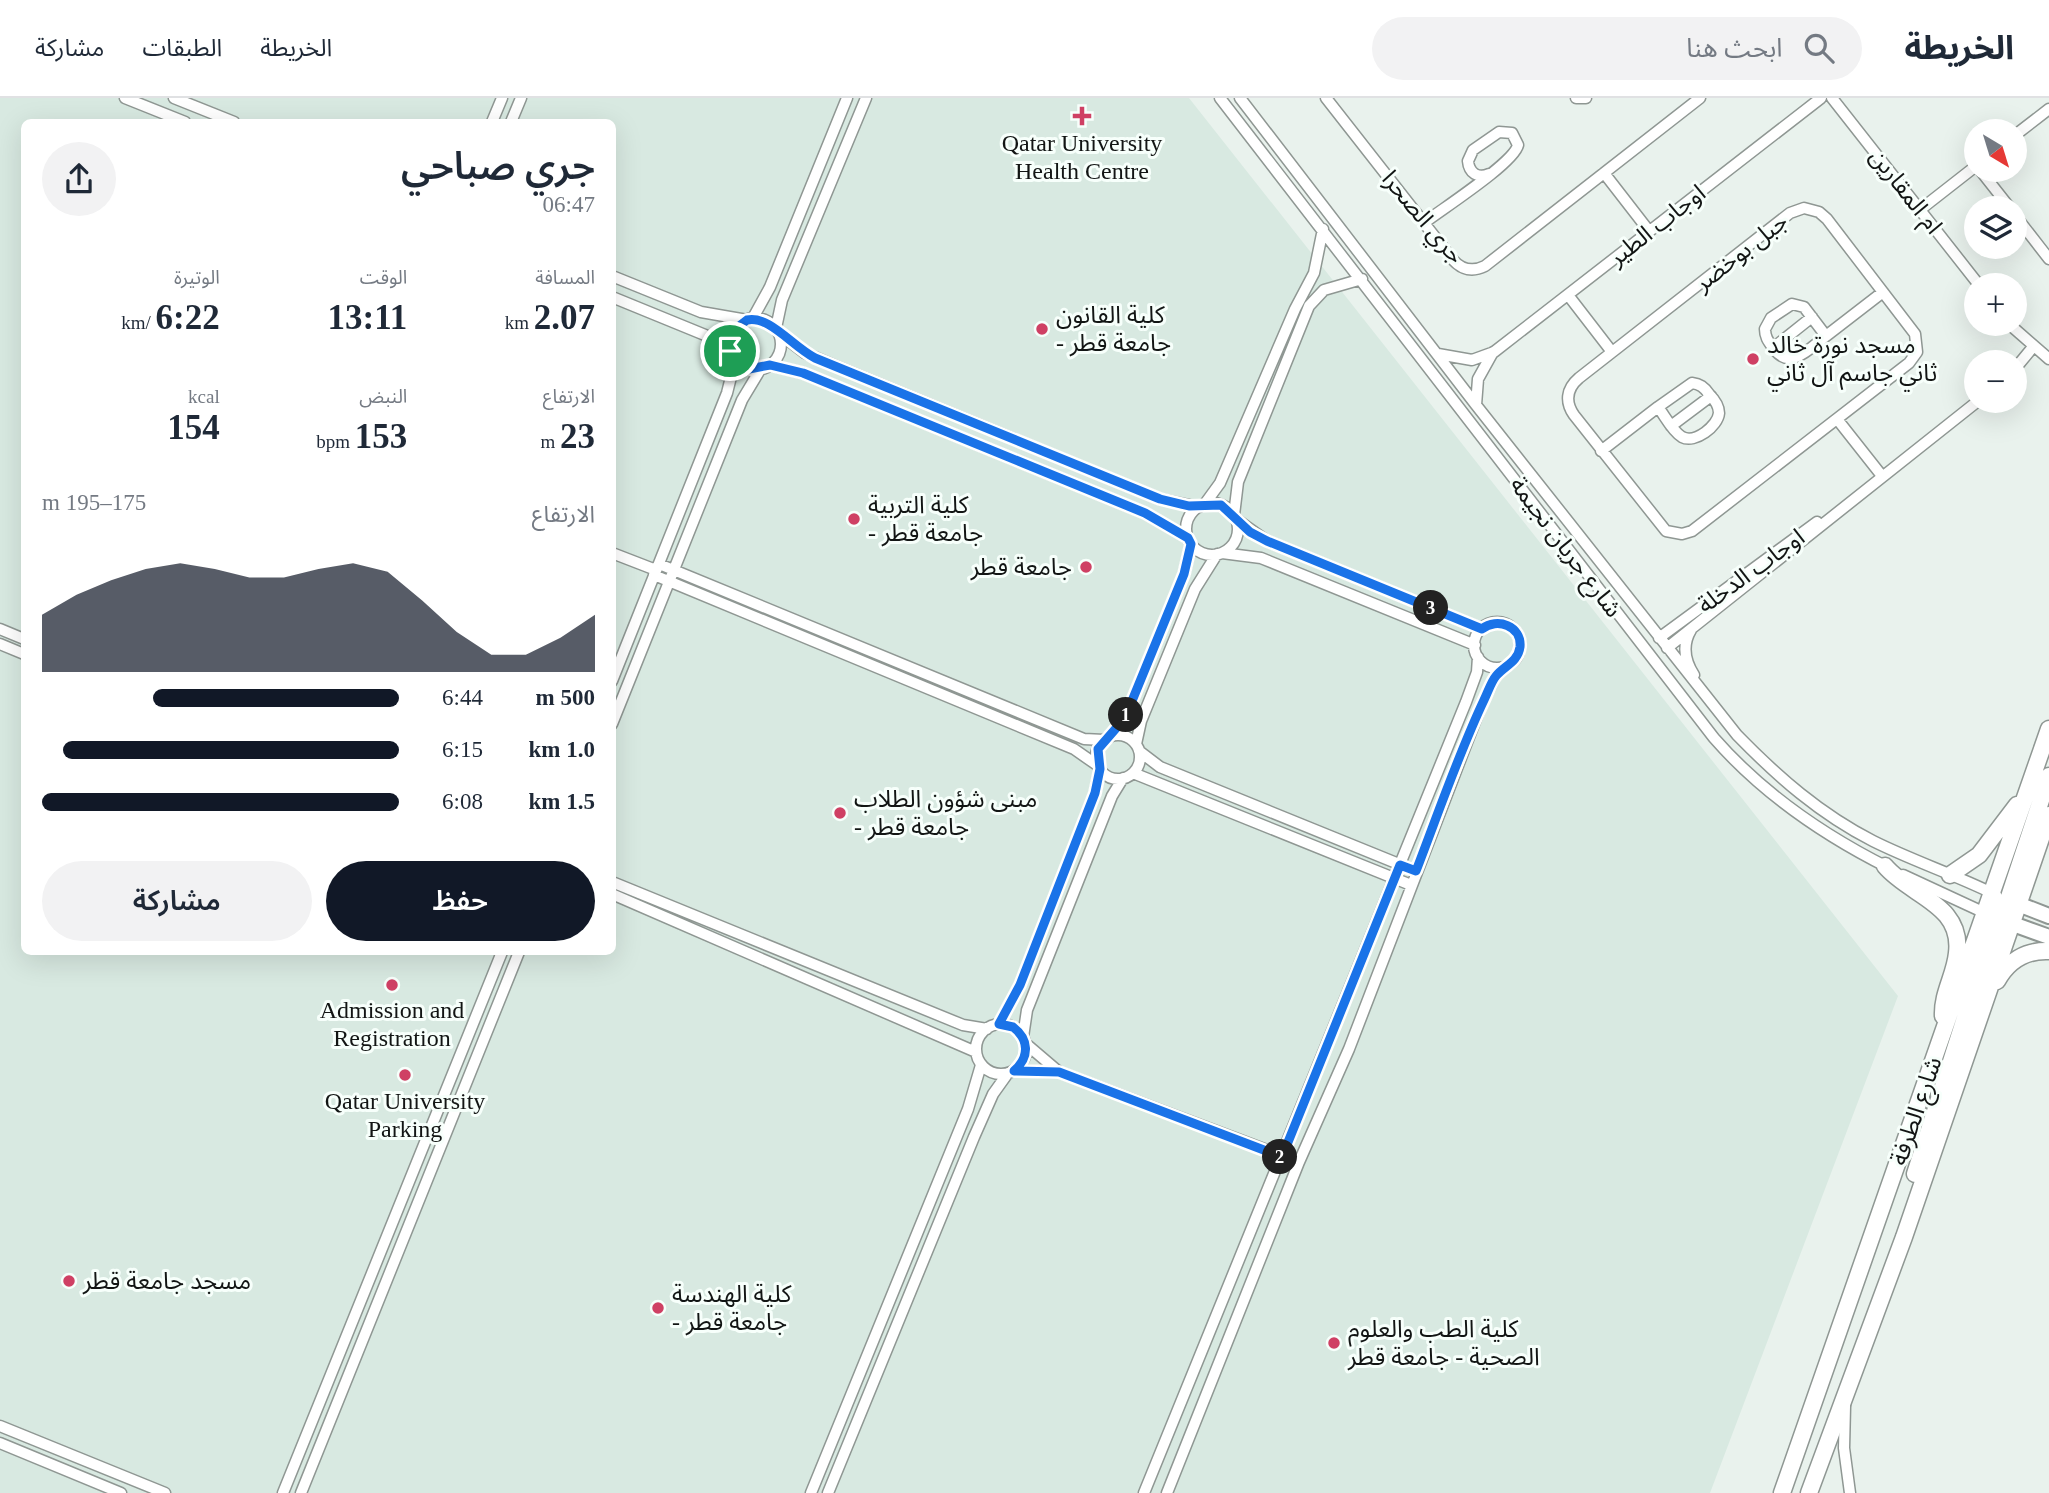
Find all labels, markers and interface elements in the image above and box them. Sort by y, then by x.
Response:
search box [1372,17,1862,80]
icon: search [1800,29,1838,67]
text: الخريطة [1904,30,2014,66]
text: ابحث هنا [1686,34,1782,63]
text: مشاركة [35,35,104,61]
text: الطبقات [142,35,222,61]
text: الخريطة [260,35,332,61]
marker: Qatar University Health Centre [1072,106,1092,126]
north arrow [1964,119,2026,182]
map controls [1964,119,2027,413]
place label: Qatar University Health Centre [1002,130,1162,184]
button: share [42,142,116,216]
street label: ام المقارين [1861,143,1947,242]
text: جري صباحي [401,145,595,187]
street label: جري الصحرا [1373,166,1469,272]
street label: اوجاب الطير [1603,179,1711,272]
text: 06:47 [543,192,595,217]
button: layers [1964,196,2027,259]
street label: جبل بوخضر [1689,208,1793,298]
text: الوتيرة [174,267,220,288]
text: الوقت [360,267,407,288]
text: المسافة [535,267,595,288]
button: + [1964,273,2027,336]
text: 6:22 [156,298,220,337]
text: 13:11 [328,298,407,337]
text: 2.07 [534,298,595,337]
place label: كلية القانون - جامعة قطر [1056,302,1171,357]
text: /km [121,312,156,333]
text: km [505,312,534,333]
pin [700,321,760,381]
marker: كلية القانون - جامعة قطر [1034,321,1050,337]
icon: arrive [711,332,749,370]
place label: مسجد نورة خالد ثاني جاسم آل ثاني [1767,332,1937,392]
button: − [1964,350,2027,413]
marker: مسجد نورة خالد ثاني جاسم آل ثاني [1745,351,1761,367]
text: kcal [188,386,220,407]
text: النبض [359,386,407,407]
text: الارتفاع [543,386,595,407]
text: 154 [167,408,220,447]
text: 153 [355,417,407,456]
text: 23 [560,417,595,456]
text: bpm [316,431,355,452]
text: m [540,431,560,452]
street label: شارع جريان نجيمة [1502,472,1627,625]
text: 175–195 m [42,490,146,515]
place label: كلية التربية - جامعة قطر [868,492,983,547]
text: الارتفاع [532,502,595,527]
marker: كلية التربية - جامعة قطر [846,511,862,527]
street label: اوجاب الدخلة [1693,524,1810,619]
place label: جامعة قطر [970,554,1072,581]
marker: جامعة قطر [1078,559,1094,575]
pin: 3 [1414,590,1448,626]
text: 3 [1426,597,1435,618]
text: 6:44 [442,685,483,710]
text: 500 m [536,685,595,710]
pin: 1 [1108,698,1144,732]
text: 1 [1121,704,1130,725]
text: 6:15 [442,737,483,762]
text: 1.0 km [529,737,595,762]
place label: مبنى شؤون الطلاب - جامعة قطر [854,786,1037,841]
text: 6:08 [442,789,483,814]
text: 1.5 km [529,789,595,814]
marker: مبنى شؤون الطلاب - جامعة قطر [832,805,848,821]
button: مشاركة [42,861,312,941]
button: حفظ [326,861,595,941]
marker: Admission and Registration [384,977,400,993]
place label: Admission and Registration [320,997,464,1051]
street label: شارع الطرفة [1885,1053,1950,1170]
marker: Qatar University Parking [397,1067,413,1083]
place label: Qatar University Parking [325,1088,485,1142]
pin: 2 [1262,1140,1298,1174]
text: 2 [1275,1146,1284,1167]
place label: مسجد جامعة قطر [82,1268,251,1295]
marker: مسجد جامعة قطر [61,1273,77,1289]
place label: كلية الهندسة - جامعة قطر [672,1281,792,1336]
marker: كلية الهندسة - جامعة قطر [650,1300,666,1316]
place label: كلية الطب والعلوم الصحية - جامعة قطر [1347,1316,1540,1371]
marker: كلية الطب والعلوم الصحية - جامعة قطر [1326,1335,1342,1351]

